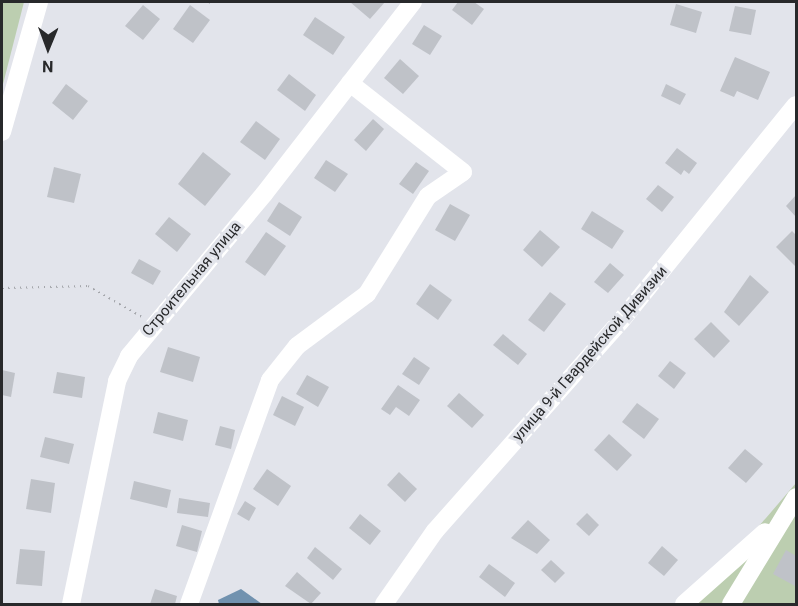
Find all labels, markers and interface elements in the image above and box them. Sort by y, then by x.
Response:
north arrow [18,18,78,78]
text: N [42,57,53,76]
street label: Строительная улица [139,218,245,340]
street label: улица 9-й Гвардейской Дивизии [509,263,671,445]

